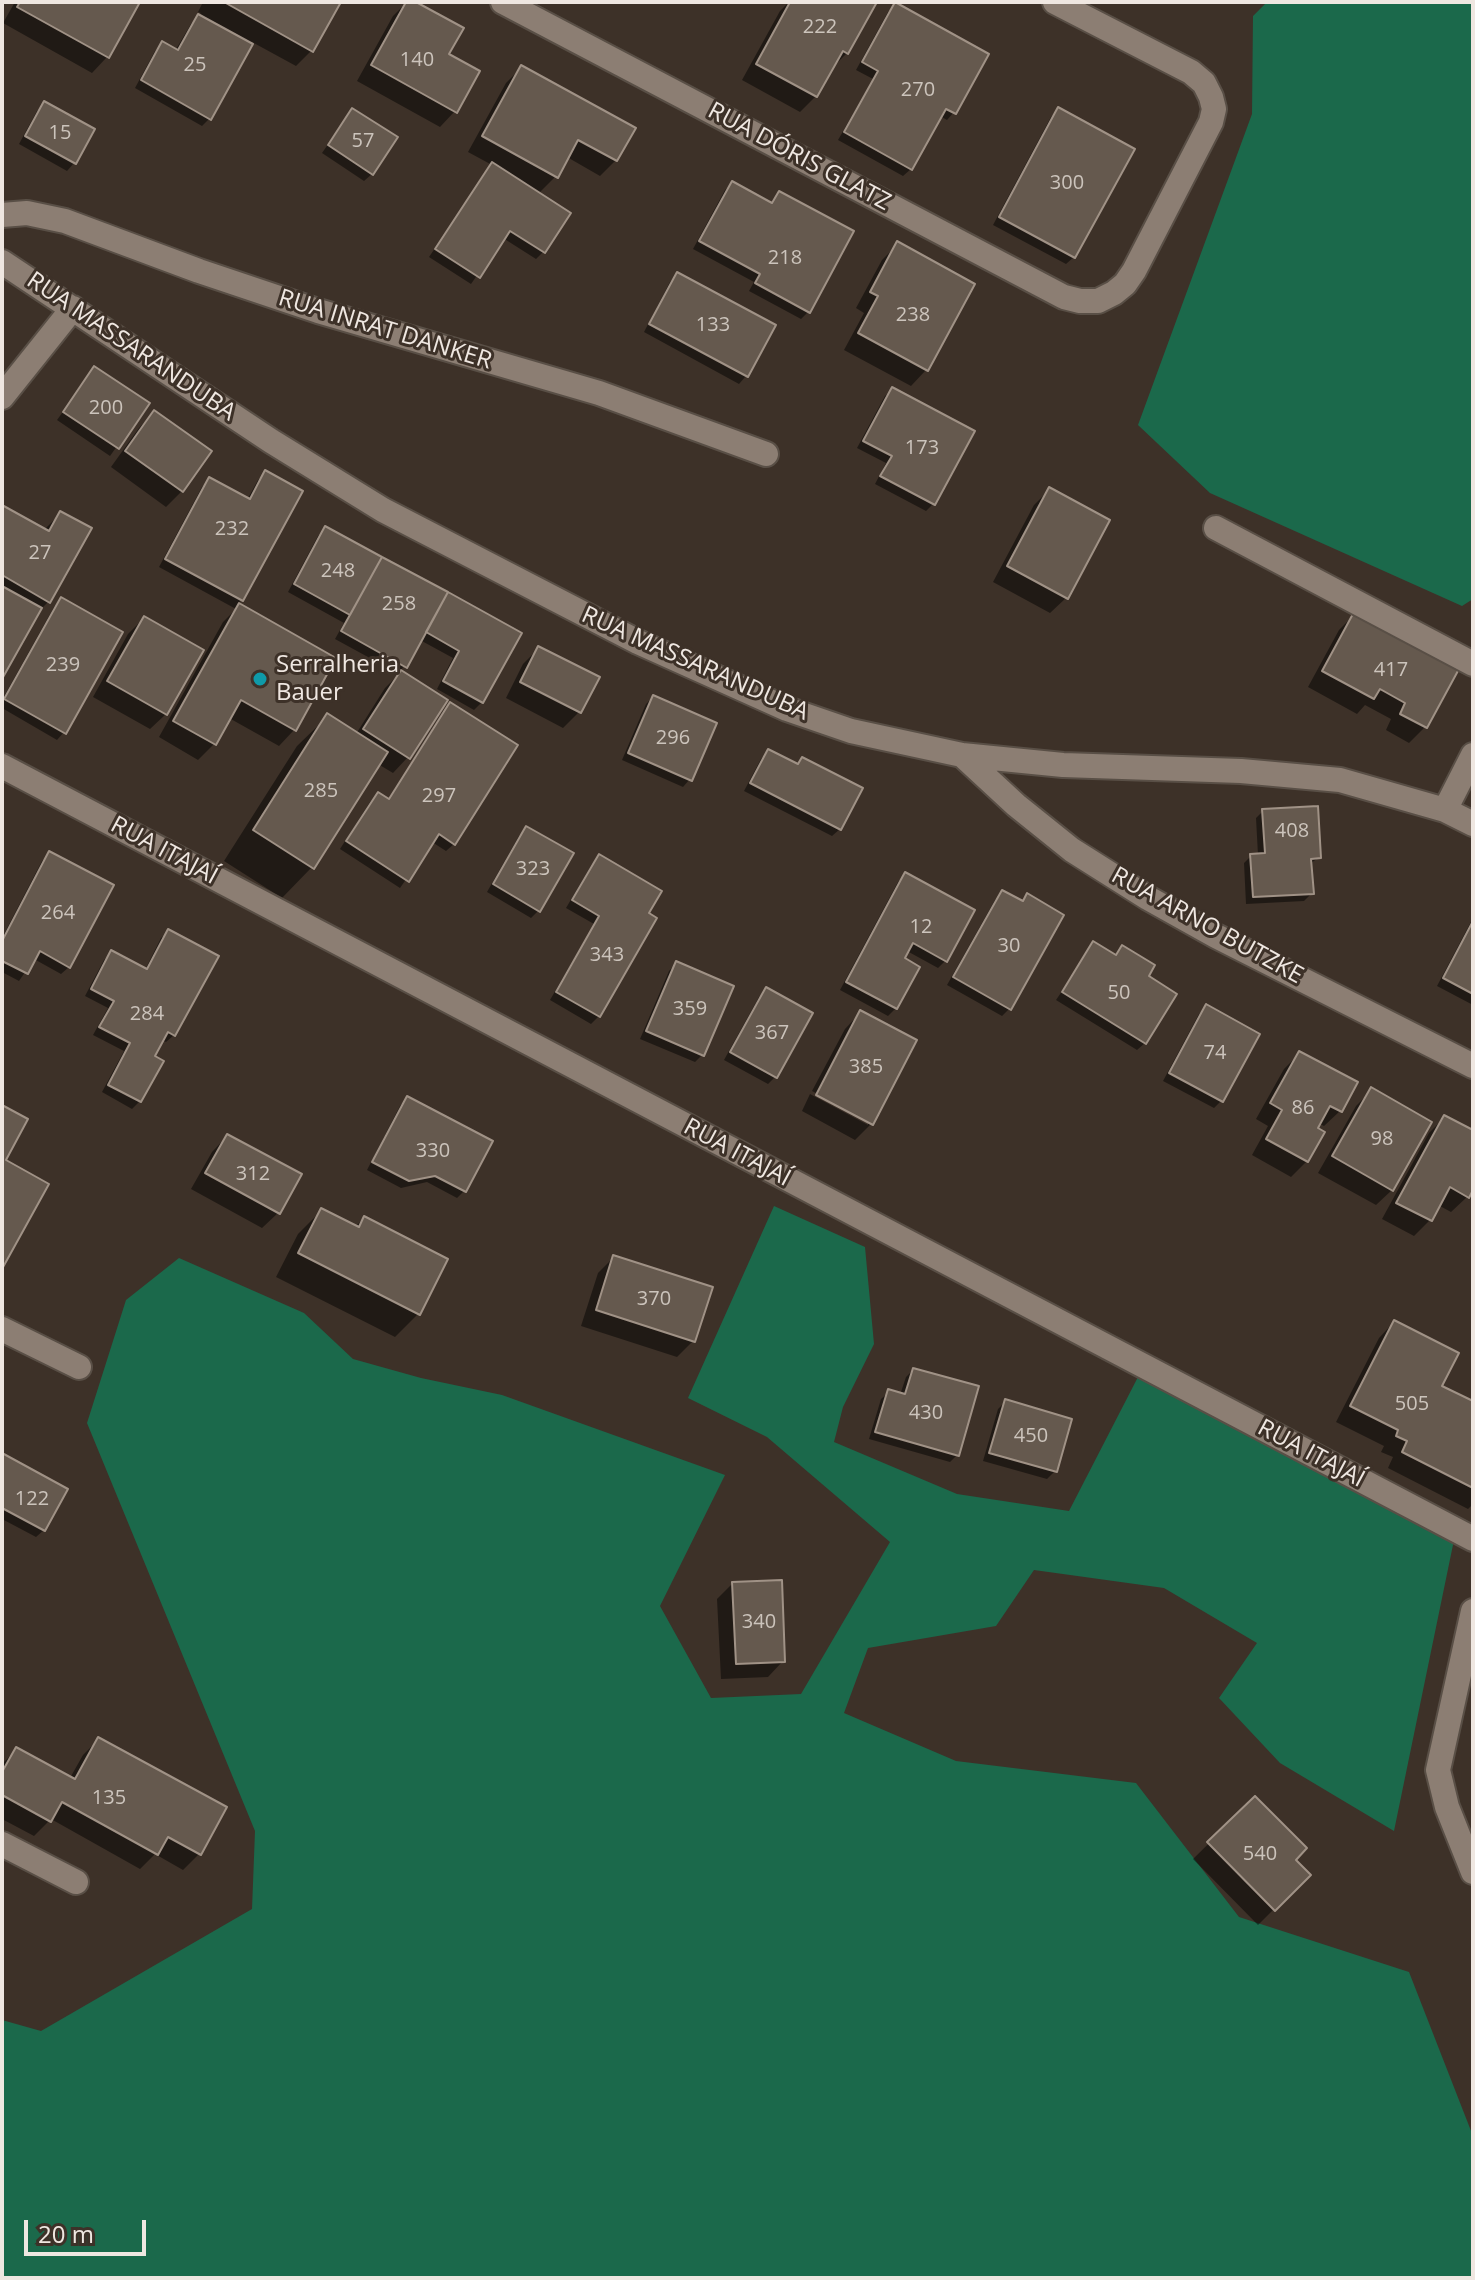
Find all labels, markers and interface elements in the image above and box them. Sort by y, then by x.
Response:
house number: 222 [803,15,837,39]
house number: 140 [400,48,434,72]
house number: 25 [184,53,206,77]
house number: 270 [901,78,935,102]
street label: RUA DÓRIS GLATZ [703,97,895,217]
house number: 15 [49,121,71,145]
house number: 57 [352,129,374,153]
house number: 300 [1050,171,1084,195]
house number: 218 [768,246,802,270]
street label: RUA MASSARANDUBA [21,266,241,428]
street label: RUA INRAT DANKER [275,284,495,376]
house number: 238 [896,303,930,327]
house number: 133 [696,313,730,337]
house number: 200 [89,396,123,420]
house number: 173 [905,436,939,460]
house number: 232 [215,517,249,541]
house number: 27 [29,541,51,565]
house number: 248 [321,559,355,583]
house number: 258 [382,592,416,616]
street label: RUA MASSARANDUBA [577,601,813,727]
place label: Serralheria Bauer [276,651,399,707]
house number: 239 [46,653,80,677]
house number: 417 [1374,658,1408,682]
marker: Serralheria Bauer [251,670,269,688]
house number: 296 [656,726,690,750]
house number: 285 [304,779,338,803]
house number: 297 [422,784,456,808]
street label: RUA ITAJAÍ [106,811,222,891]
house number: 408 [1275,819,1309,843]
house number: 323 [516,857,550,881]
street label: RUA ARNO BUTZKE [1106,861,1308,991]
house number: 264 [41,901,75,925]
house number: 12 [910,915,932,939]
house number: 30 [998,934,1020,958]
house number: 343 [590,943,624,967]
house number: 50 [1108,981,1130,1005]
house number: 359 [673,997,707,1021]
house number: 284 [130,1002,164,1026]
house number: 367 [755,1021,789,1045]
house number: 74 [1204,1041,1226,1065]
house number: 385 [849,1055,883,1079]
house number: 86 [1292,1096,1314,1120]
street label: RUA ITAJAÍ [679,1113,795,1193]
house number: 98 [1371,1127,1393,1151]
house number: 330 [416,1139,450,1163]
house number: 312 [236,1162,270,1186]
house number: 370 [637,1287,671,1311]
house number: 505 [1395,1392,1429,1416]
house number: 430 [909,1401,943,1425]
street label: RUA ITAJAÍ [1253,1414,1369,1494]
house number: 450 [1014,1424,1048,1448]
house number: 122 [15,1487,49,1511]
house number: 340 [742,1610,776,1634]
house number: 135 [92,1786,126,1810]
house number: 540 [1243,1842,1277,1866]
scale bar [28,2204,150,2254]
text: 20 m [38,2217,94,2250]

